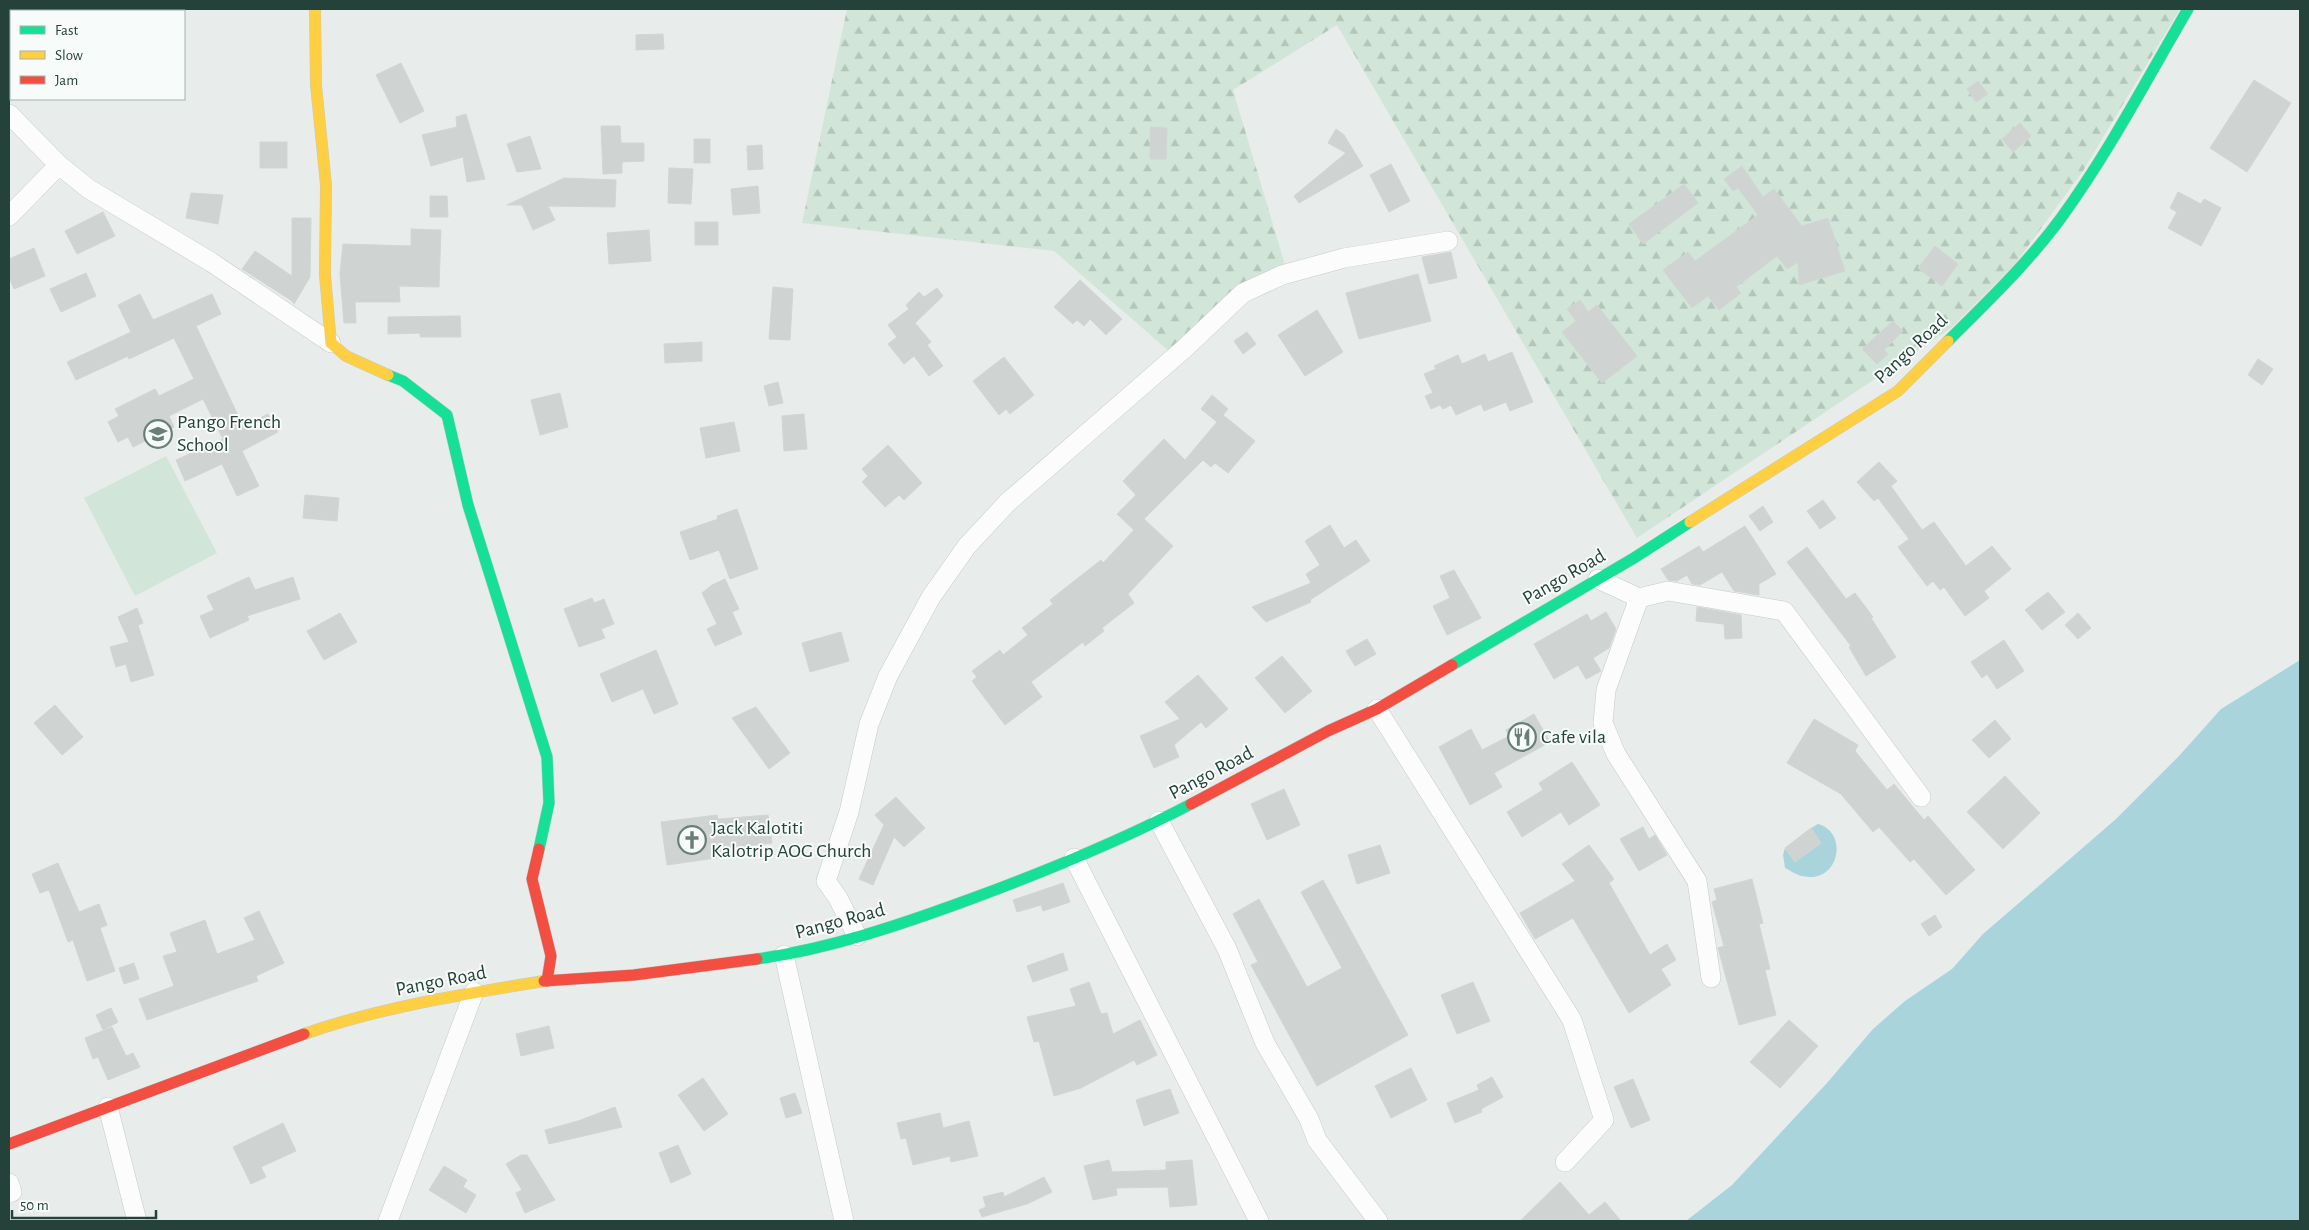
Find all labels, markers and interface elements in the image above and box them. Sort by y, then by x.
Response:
legend [10,10,185,100]
text: Fast [55,23,79,38]
text: Slow [55,48,83,63]
text: Jam [55,73,78,88]
street label: Pango Road [1871,310,1951,388]
place label: Pango French School [177,412,281,455]
school or university icon: Pango French School [143,419,173,449]
street label: Pango Road [1519,545,1609,609]
restaurant icon: Cafe vila [1507,722,1537,752]
place label: Cafe vila [1541,727,1606,747]
street label: Pango Road [1166,743,1256,803]
place label: Jack Kalotiti Kalotrip AOG Church [711,818,872,861]
church icon: Jack Kalotiti Kalotrip AOG Church [677,825,707,855]
street label: Pango Road [793,899,887,943]
street label: Pango Road [394,962,488,1000]
scale bar [12,1188,156,1220]
text: 50 m [20,1198,49,1213]

